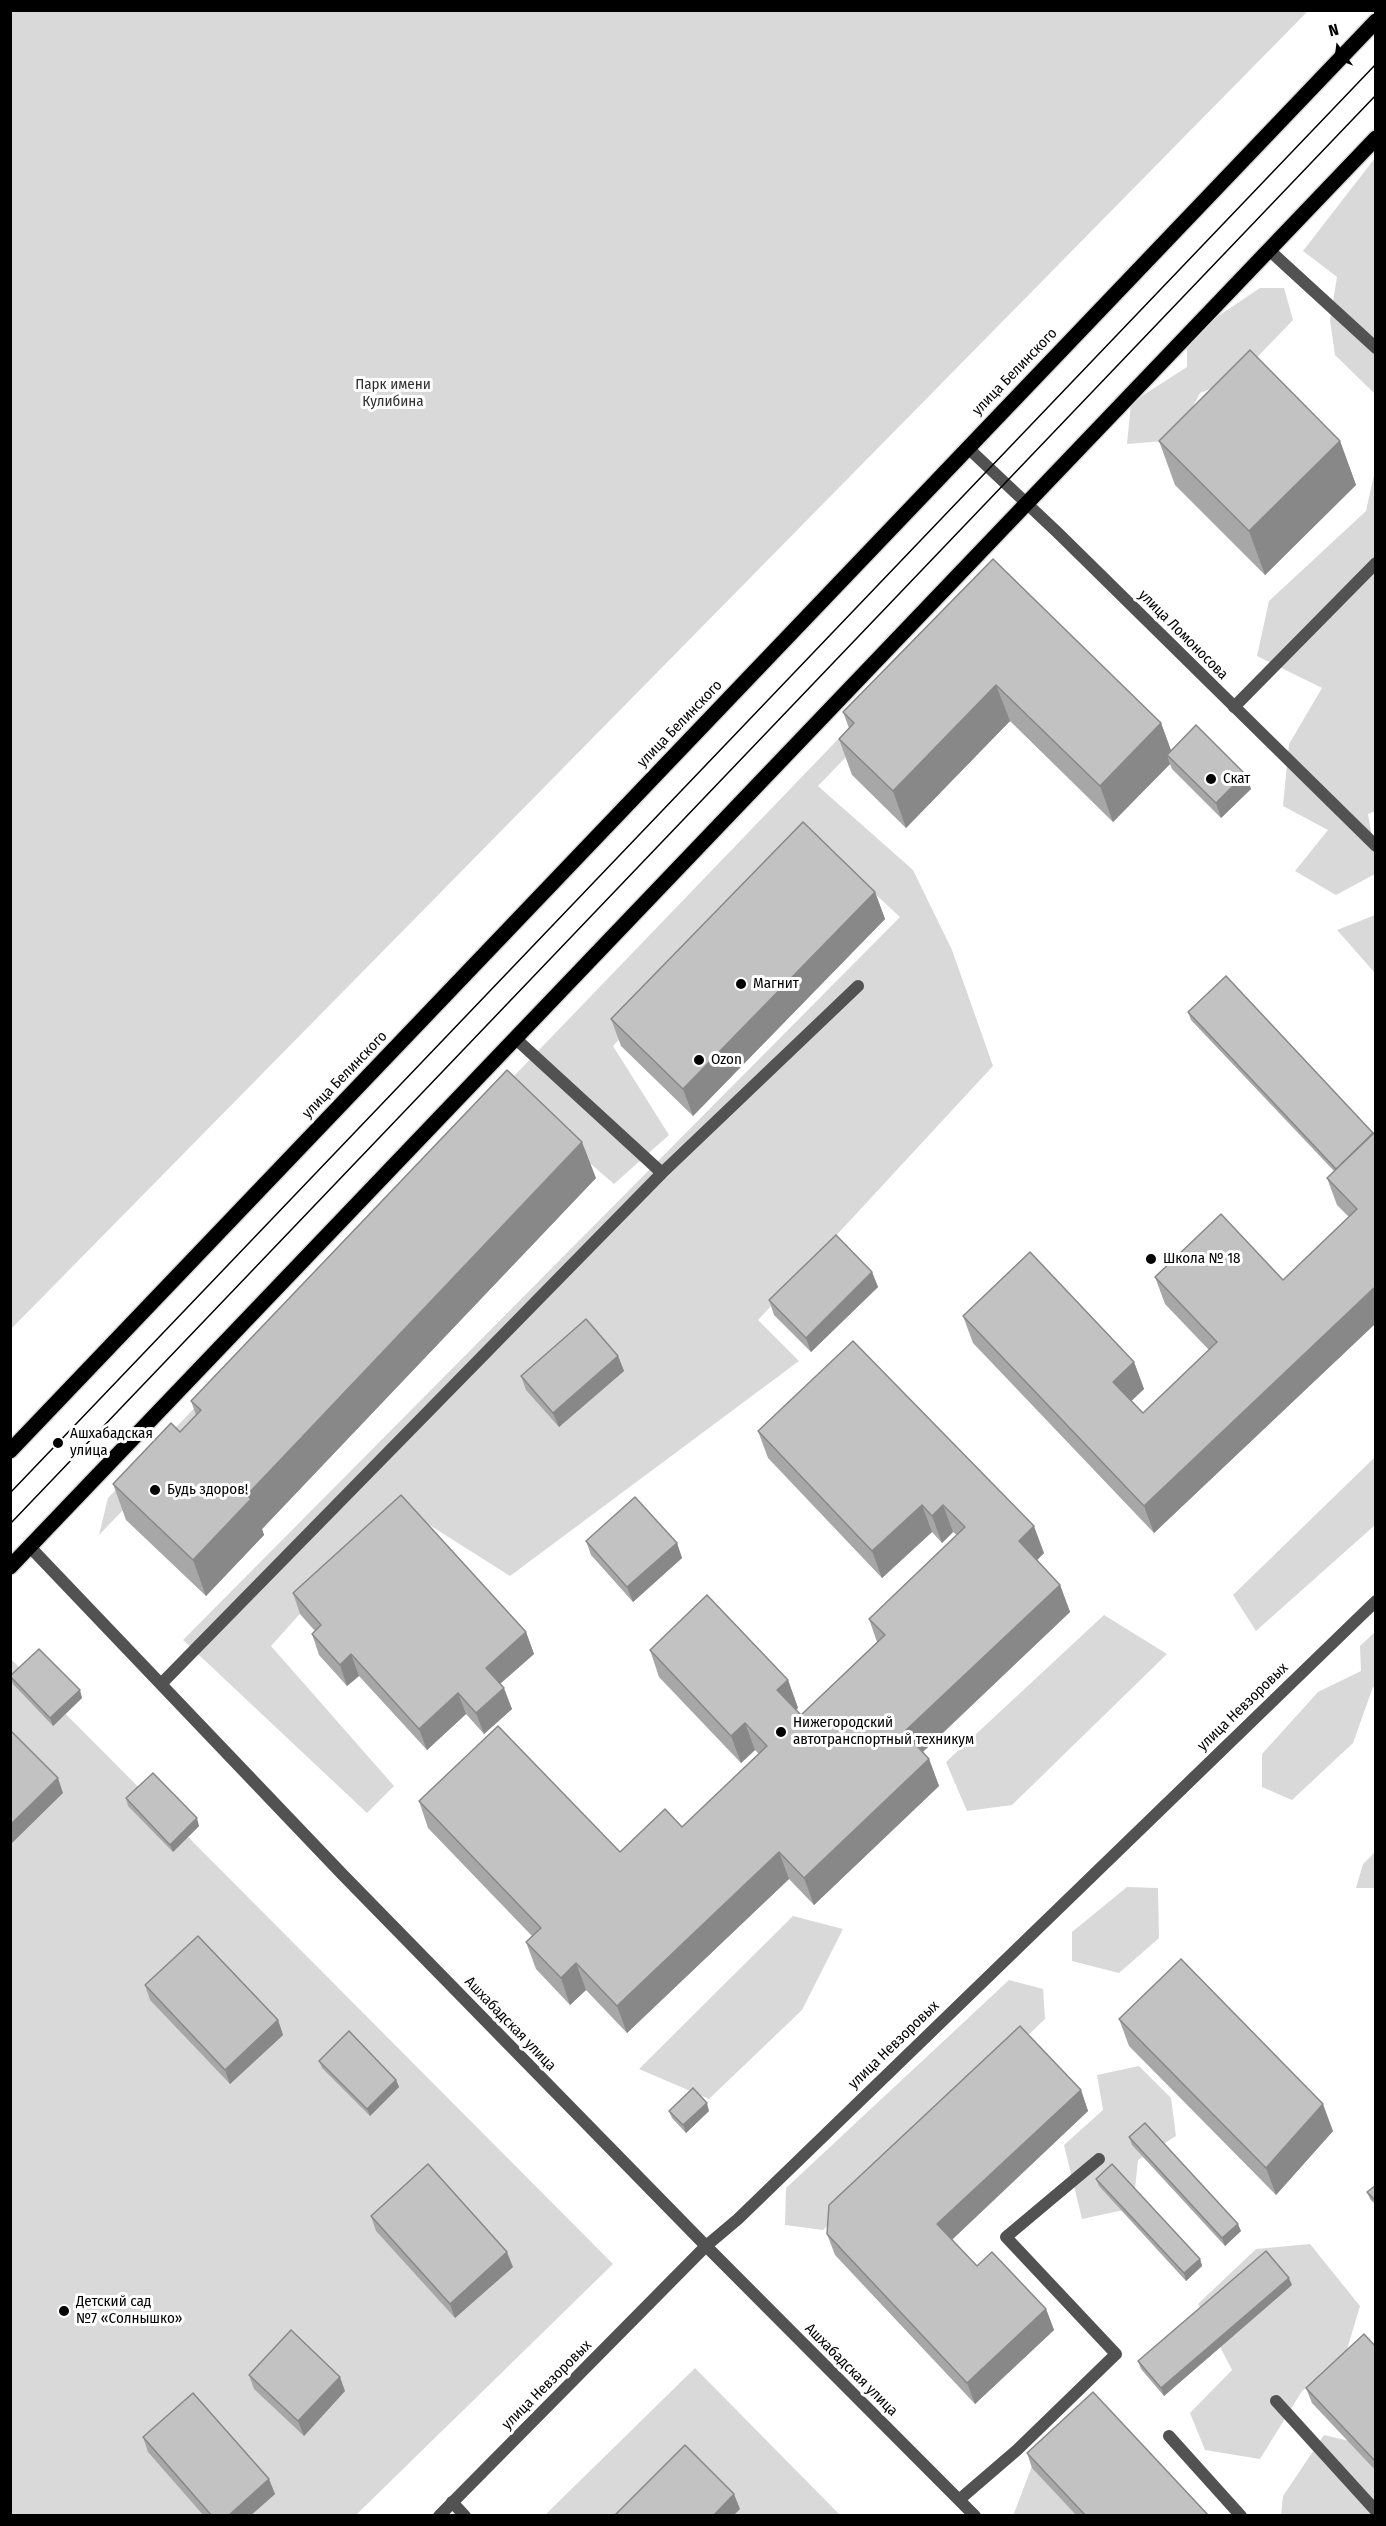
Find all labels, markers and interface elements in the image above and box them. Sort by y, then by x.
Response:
north arrow [1308,18,1368,78]
text: N [1327,20,1340,40]
street label: улица Белинского [969,325,1061,419]
park label: Парк имени Кулибина [355,376,431,411]
street label: улица Ломоносова [1134,586,1232,684]
street label: улица Белинского [634,677,726,771]
place label: Скат [1223,770,1250,788]
marker: Скат [1204,772,1218,786]
place label: Магнит [753,975,799,993]
marker: Магнит [734,977,748,991]
street label: улица Белинского [299,1028,391,1122]
place label: Ozon [711,1051,742,1069]
marker: Ozon [692,1053,706,1067]
place label: Школа № 18 [1163,1250,1241,1268]
marker: Школа № 18 [1144,1252,1158,1266]
place label: Ашхабадская улица [70,1425,153,1460]
marker: Ашхабадская улица [51,1436,65,1450]
place label: Будь здоров! [167,1481,248,1499]
marker: Будь здоров! [148,1483,162,1497]
street label: улица Невзоровых [1194,1659,1292,1755]
place label: Нижегородский автотранспортный техникум [793,1714,974,1749]
marker: Нижегородский автотранспортный техникум [774,1725,788,1739]
street label: Ашхабадская улица [460,1973,560,2075]
street label: улица Невзоровых [845,1997,943,2093]
place label: Детский сад №7 «Солнышко» [76,2293,183,2328]
marker: Детский сад №7 «Солнышко» [57,2304,71,2318]
street label: Ашхабадская улица [801,2320,901,2420]
street label: улица Невзоровых [498,2336,596,2434]

